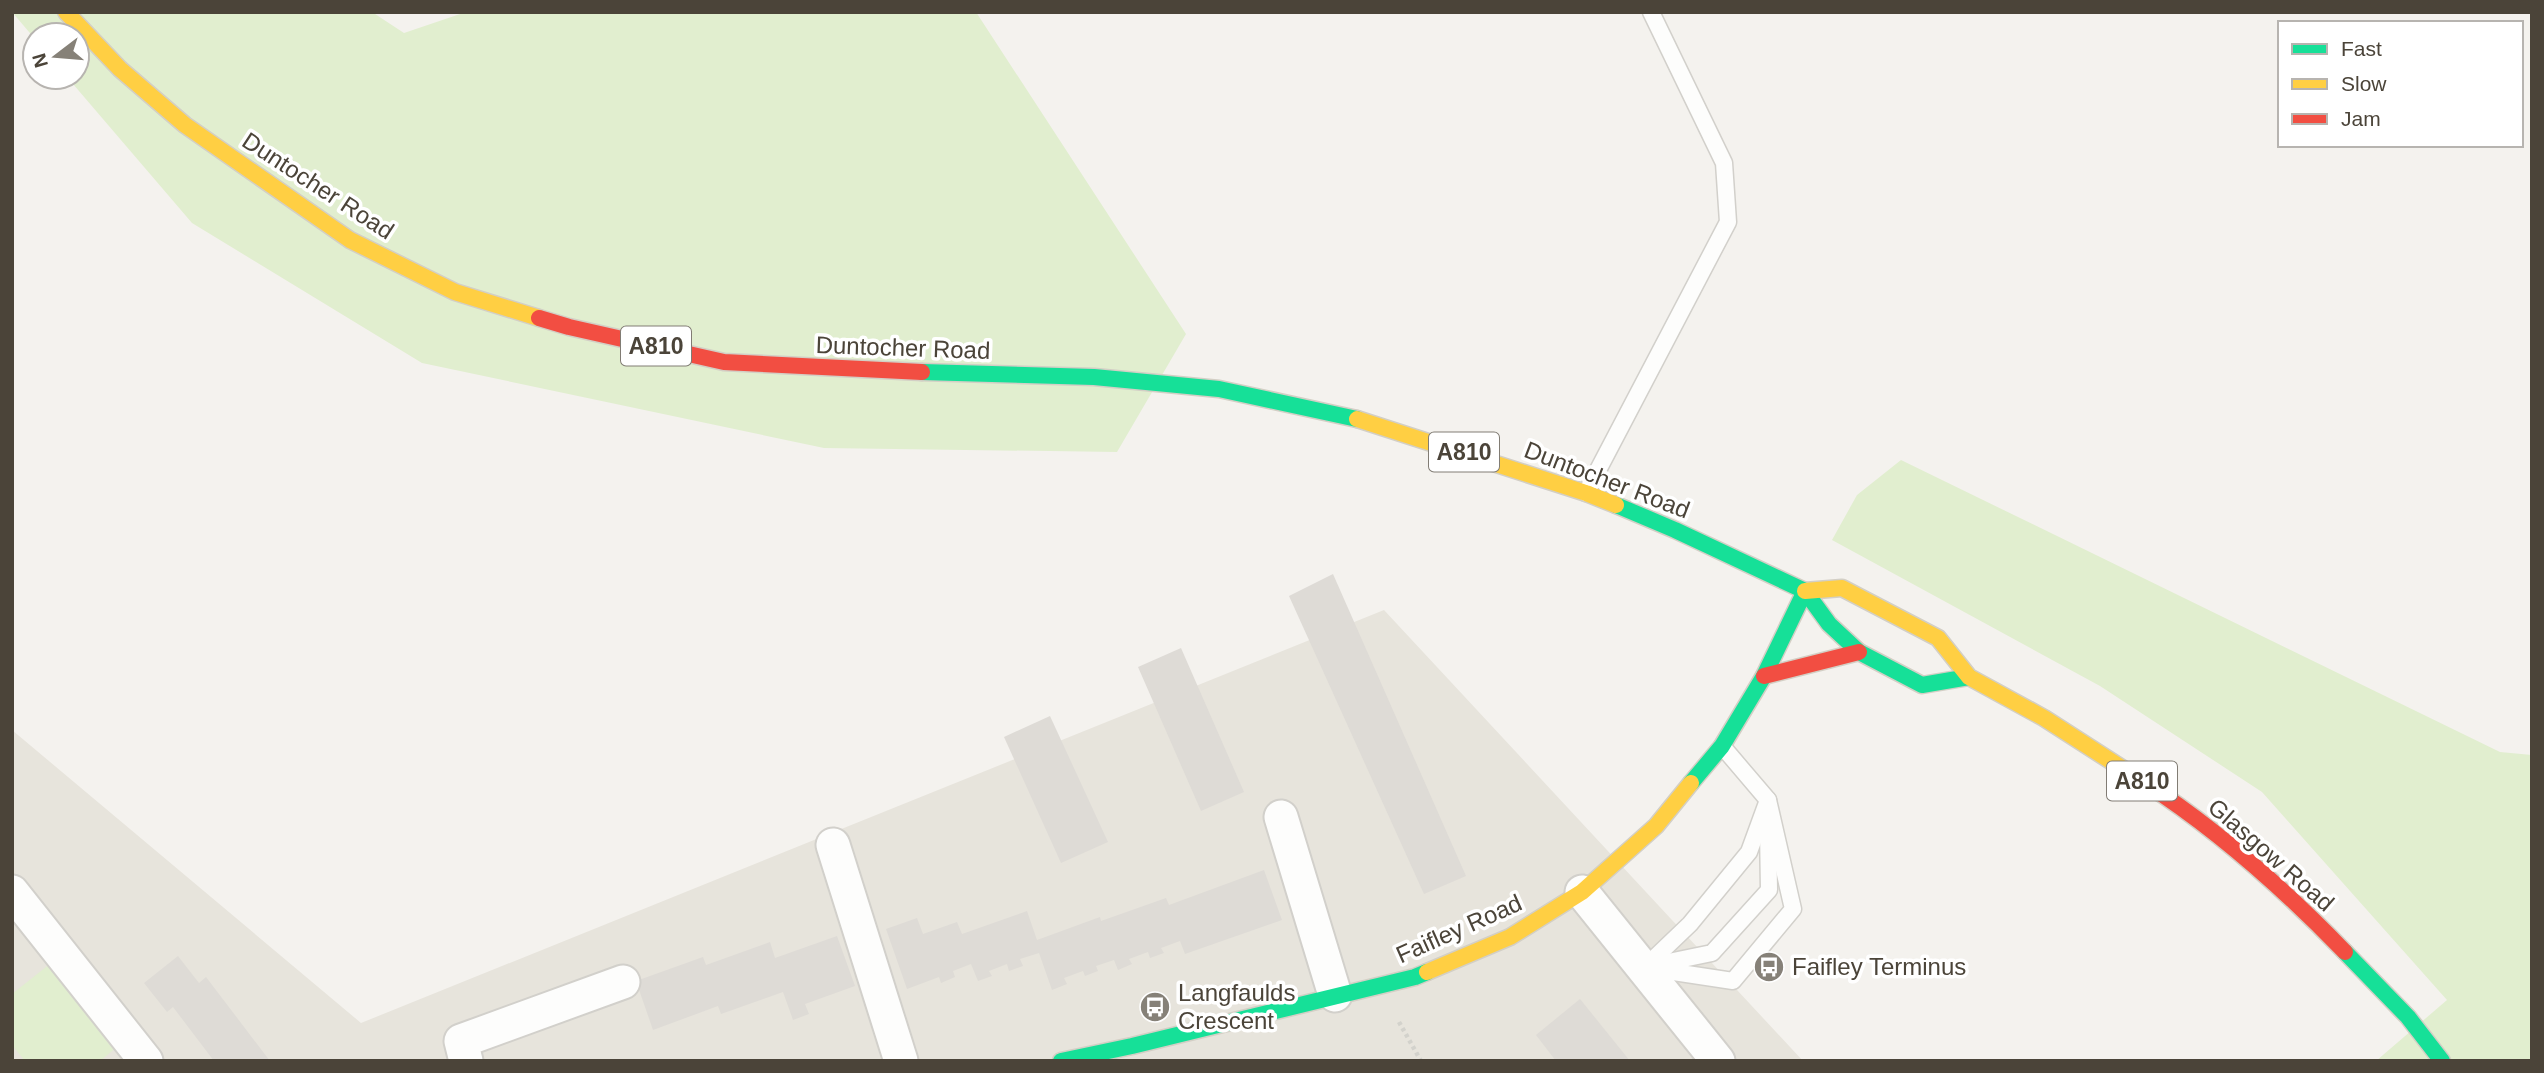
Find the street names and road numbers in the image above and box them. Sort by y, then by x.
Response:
street label: Duntocher Road [238,127,399,244]
road number: A810 [621,326,691,366]
street label: Duntocher Road [815,331,991,364]
road number: A810 [1429,432,1499,472]
street label: Duntocher Road [1521,436,1694,523]
road number: A810 [2107,762,2177,800]
street label: Glasgow Road [2203,793,2340,916]
street label: Faifley Road [1392,889,1526,968]

